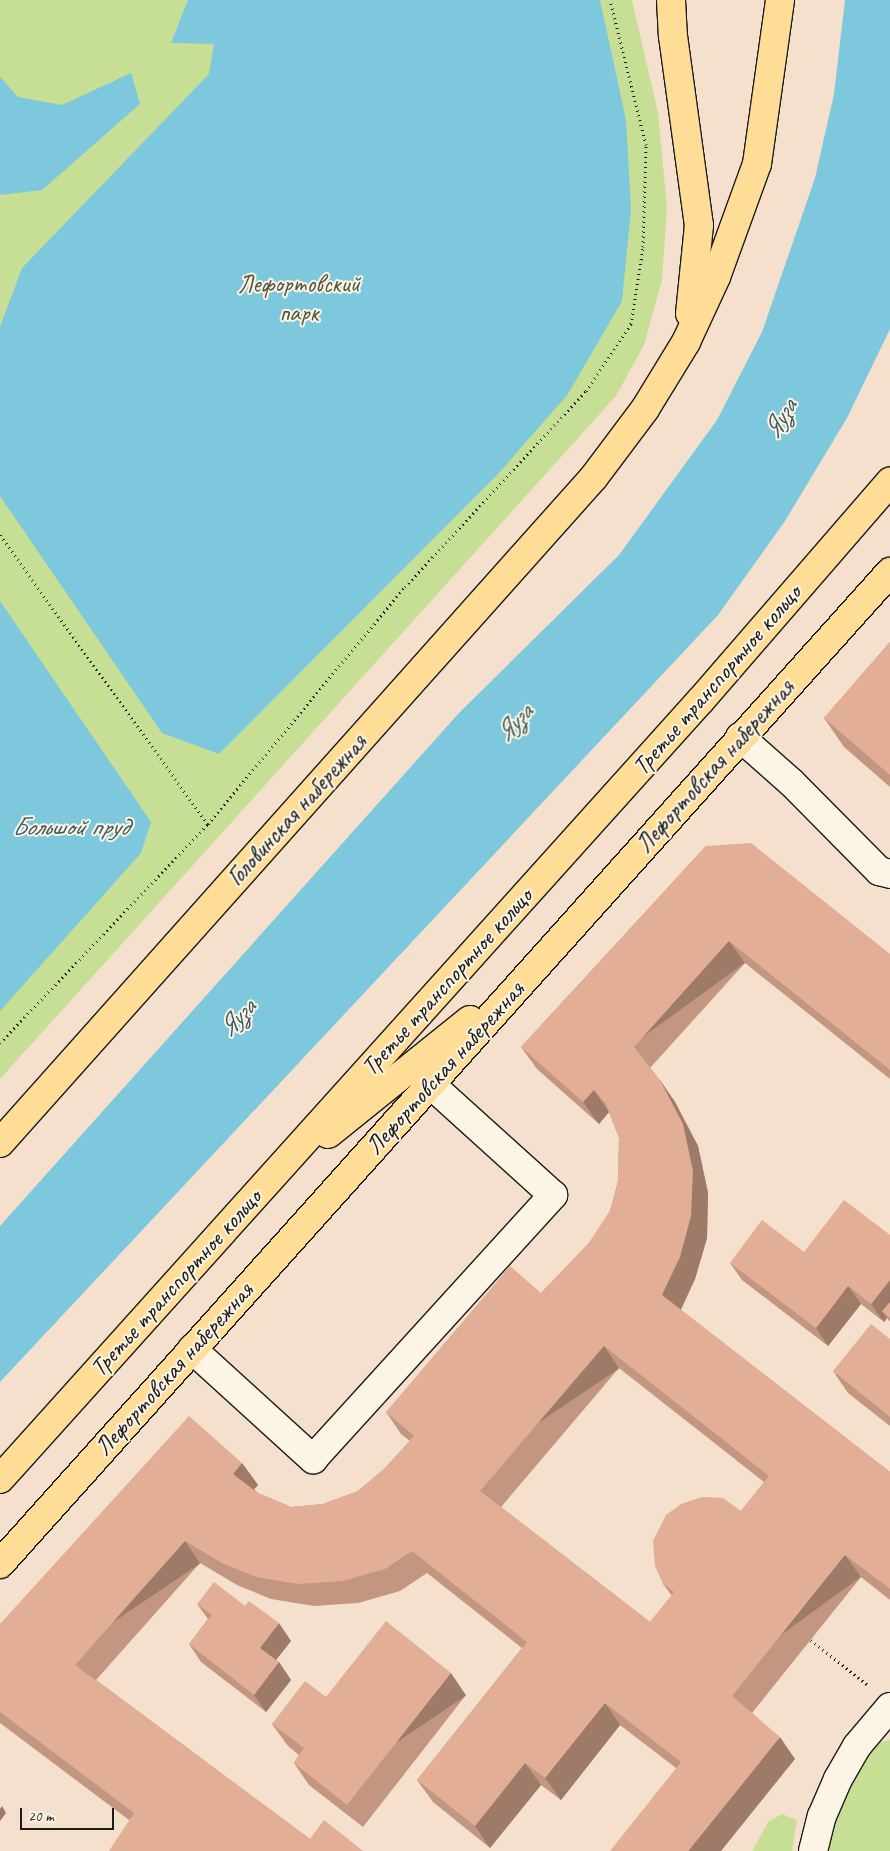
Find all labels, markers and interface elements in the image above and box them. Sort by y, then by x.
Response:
park label: Лефортовский парк [238,270,360,329]
water label: Яуза [756,394,804,444]
street label: Третье транспортное кольцо [626,579,808,781]
street label: Лефортовская набережная [629,673,801,859]
water label: Яуза [489,698,539,748]
street label: Головинская набережная [220,727,374,893]
water label: Большой пруд [12,811,128,843]
street label: Третье транспортное кольцо [355,882,539,1082]
street label: Лефортовская набережная [359,975,531,1161]
water label: Яуза [212,993,262,1043]
street label: Третье транспортное кольцо [84,1183,268,1383]
street label: Лефортовская набережная [88,1276,260,1462]
scale bar [22,1798,116,1830]
text: 20 m [28,1807,54,1826]

